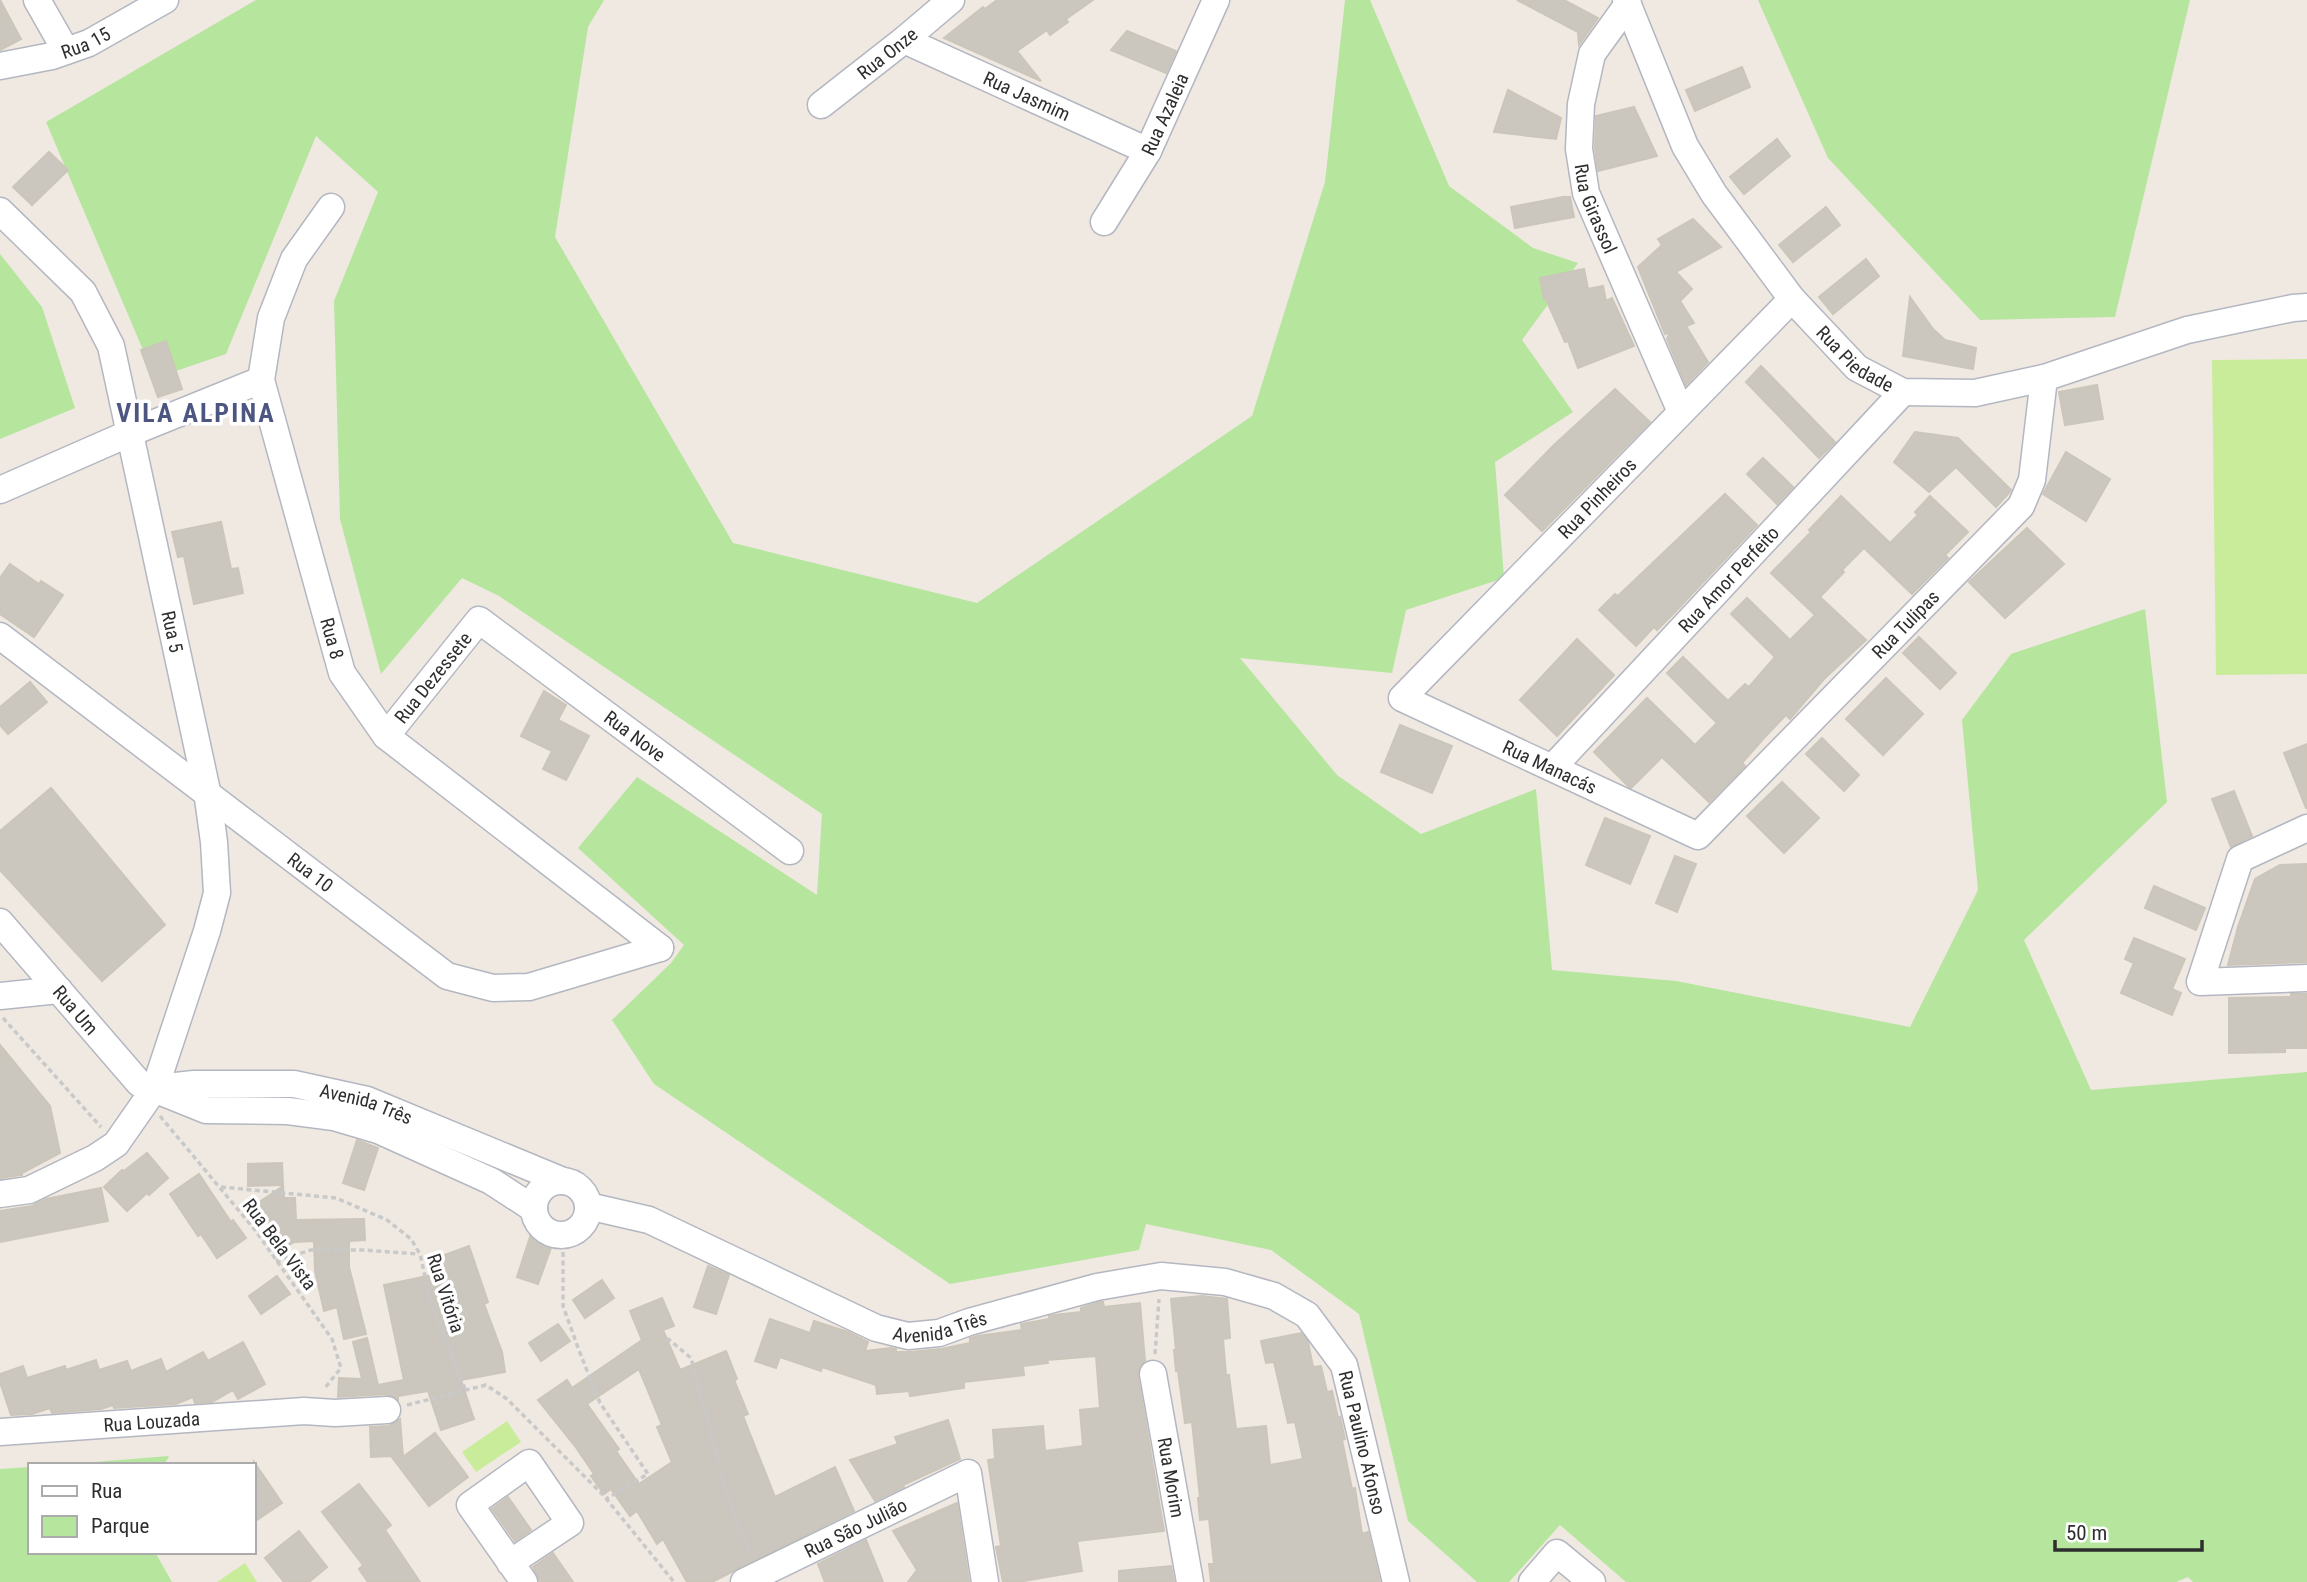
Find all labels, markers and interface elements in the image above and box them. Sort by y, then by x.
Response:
street label: Rua 15 [58,22,115,64]
street label: Rua Onze [853,23,922,84]
street label: Rua Jasmim [980,67,1074,126]
street label: Rua Azaleia [1137,69,1194,159]
street label: Rua Girassol [1570,162,1622,257]
street label: Rua Piedade [1811,321,1897,397]
district label: VILA ALPINA [116,398,276,428]
street label: Rua Pinheiros [1553,453,1641,543]
street label: Rua Amor Perfeito [1674,522,1784,637]
street label: Rua Tulipas [1867,586,1944,663]
street label: Rua 5 [156,609,188,655]
street label: Rua 8 [315,615,349,662]
street label: Rua Dezessete [390,627,477,728]
street label: Rua Nove [599,706,670,767]
street label: Rua Manacás [1499,736,1600,799]
street label: Rua 10 [283,848,338,897]
street label: Rua Um [48,981,103,1040]
street label: Avenida Três [318,1079,416,1129]
street label: Rua Bela Vista [238,1194,321,1294]
street label: Rua Vitória [422,1251,469,1336]
street label: Avenida Três [891,1307,989,1349]
street label: Rua Paulino Afonso [1334,1368,1390,1517]
street label: Rua Louzada [103,1407,201,1437]
street label: Rua Morim [1152,1435,1189,1519]
legend [28,1463,256,1554]
text: Rua [91,1479,122,1503]
street label: Rua São Julião [801,1493,911,1563]
scale bar [2055,1508,2202,1552]
text: Parque [91,1514,149,1538]
text: 50 m [2066,1521,2107,1545]

